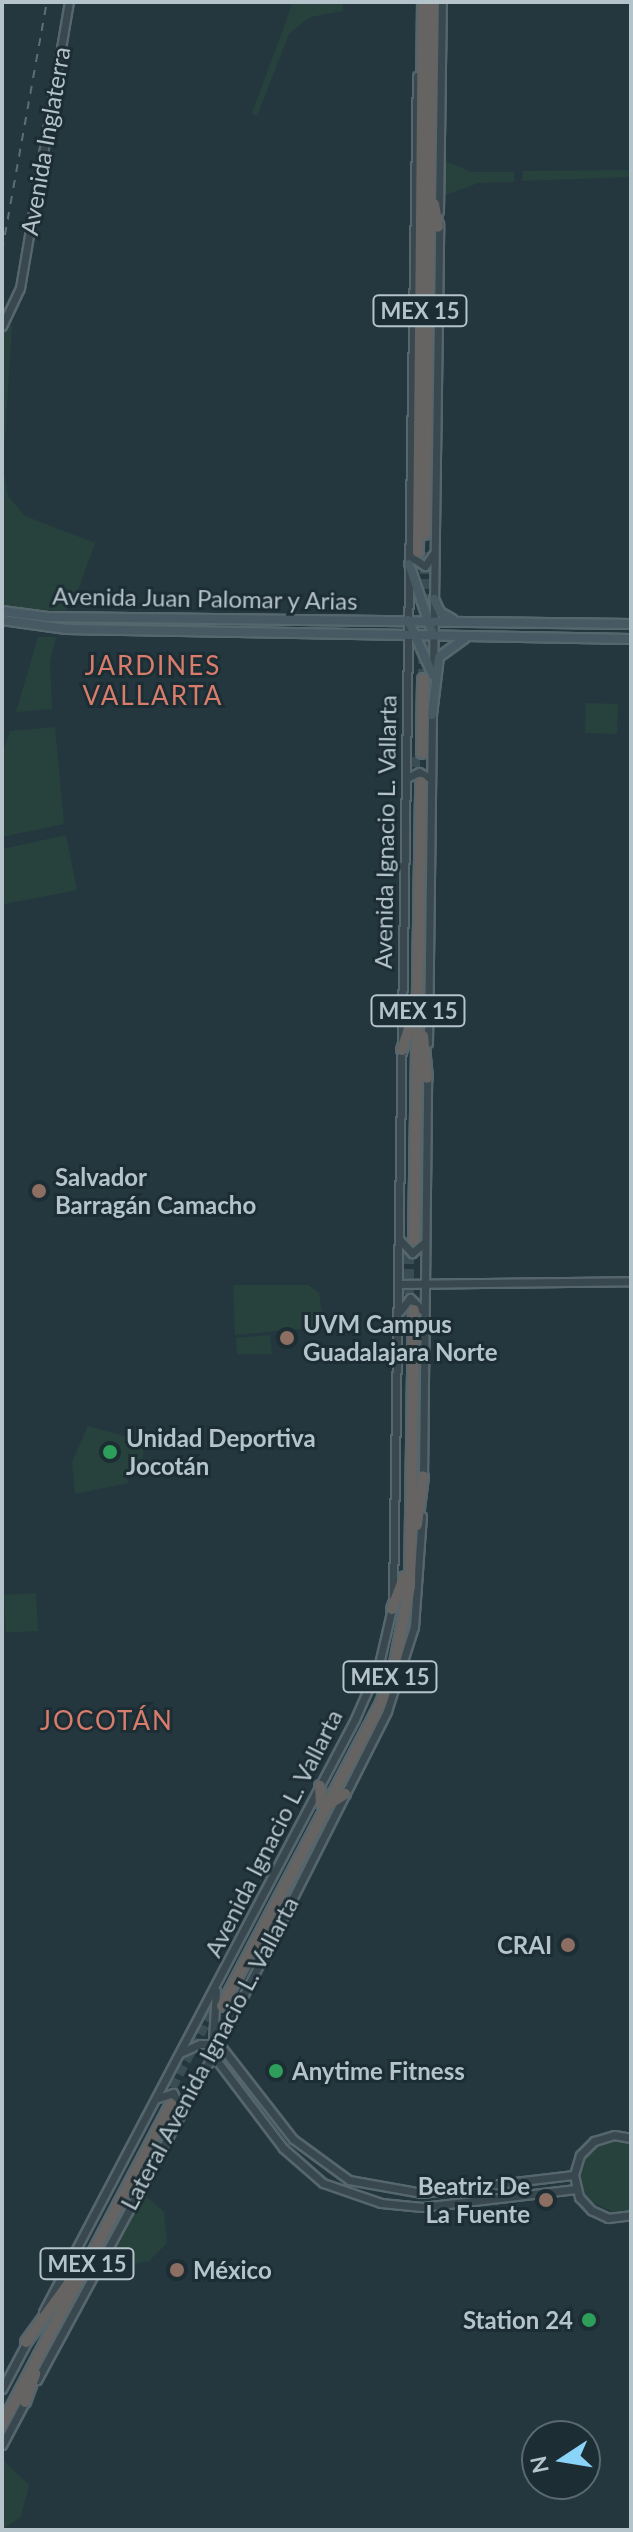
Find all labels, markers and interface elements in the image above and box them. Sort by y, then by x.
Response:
street label: Avenida Inglaterra [14,44,76,238]
road number: MEX 15 [372,293,468,329]
street label: Avenida Juan Palomar y Arias [50,581,360,615]
district label: JARDINES VALLARTA [83,650,223,712]
street label: Avenida Ignacio L. Vallarta [368,694,402,970]
road number: MEX 15 [370,993,466,1029]
place label: Salvador Barragán Camacho [55,1163,256,1219]
marker: Salvador Barragán Camacho [30,1182,48,1200]
place label: UVM Campus Guadalajara Norte [303,1310,497,1366]
marker: UVM Campus Guadalajara Norte [278,1329,296,1347]
place label: Unidad Deportiva Jocotán [126,1424,316,1480]
marker: Unidad Deportiva Jocotán [101,1443,119,1461]
road number: MEX 15 [342,1659,438,1695]
street label: Avenida Ignacio L. Vallarta [198,1704,348,1962]
district label: JOCOTÁN [40,1705,174,1737]
street label: Lateral Avenida Ignacio L. Vallarta [114,1891,304,2215]
place label: CRAI [497,1931,552,1959]
marker: CRAI [559,1936,577,1954]
place label: Anytime Fitness [292,2057,465,2085]
marker: Anytime Fitness [267,2062,285,2080]
place label: Beatriz De La Fuente [418,2172,530,2228]
marker: Beatriz De La Fuente [537,2191,555,2209]
road number: MEX 15 [39,2246,135,2282]
place label: México [193,2256,272,2284]
marker: México [168,2261,186,2279]
place label: Station 24 [463,2306,573,2334]
marker: Station 24 [580,2311,598,2329]
north arrow [521,2420,601,2500]
text: N [524,2454,554,2476]

